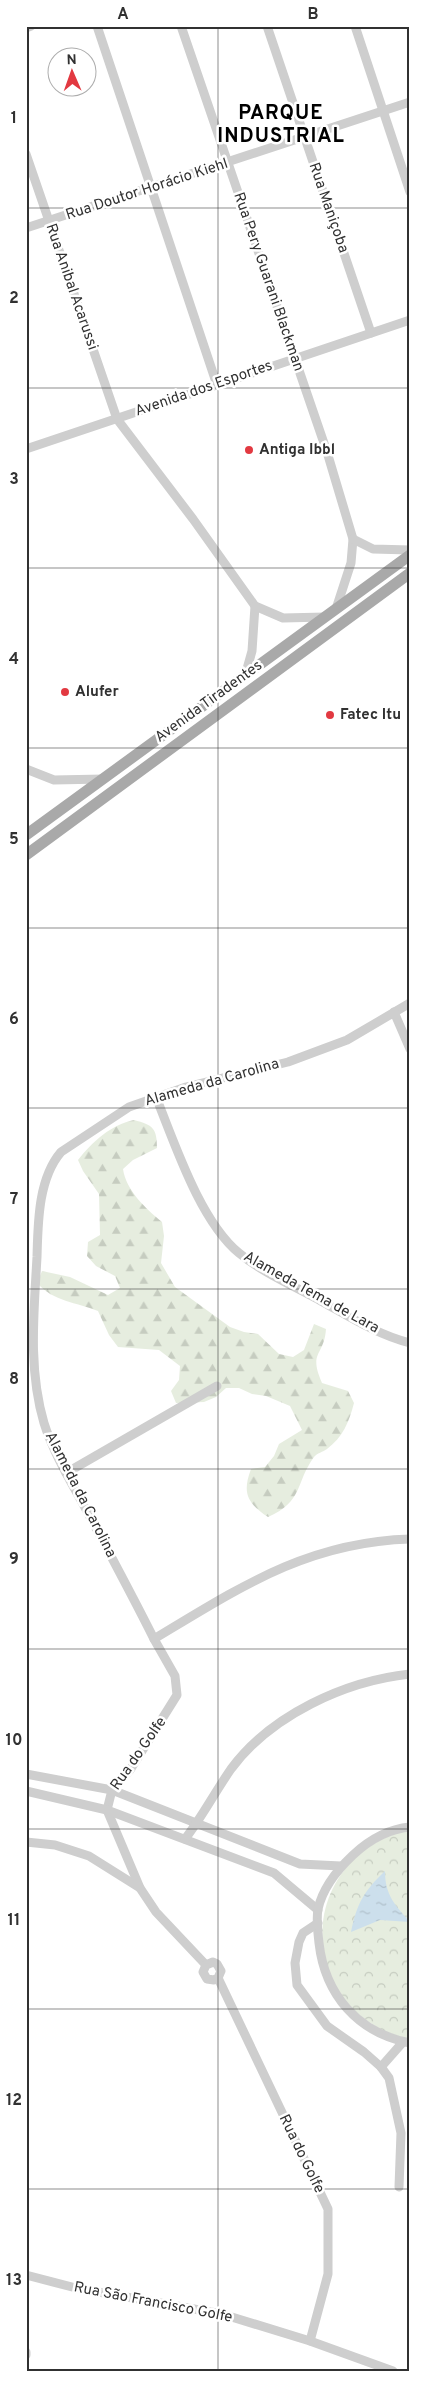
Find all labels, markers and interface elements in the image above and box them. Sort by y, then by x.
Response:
text: A [117,5,129,25]
text: B [307,5,319,25]
north arrow [48,48,98,98]
text: N [66,52,77,69]
district label: PARQUE INDUSTRIAL [217,101,345,150]
text: 1 [11,109,17,129]
street label: Rua Doutor Horácio Kiehl [63,155,231,225]
street label: Rua Maniçoba [304,160,352,256]
street label: Rua Pery Guarani Blackman [228,190,308,374]
street label: Rua Anibal Acarussi [40,221,102,353]
text: 2 [9,289,19,309]
street label: Avenida dos Esportes [133,357,275,421]
place label: Antiga Ibbl [259,441,335,460]
marker: Antiga Ibbl [243,444,255,456]
text: 3 [9,470,19,490]
text: 4 [9,650,19,670]
street label: Avenida Tiradentes [152,657,266,747]
place label: Alufer [75,683,120,702]
marker: Alufer [59,686,71,698]
place label: Fatec Itu [340,706,401,725]
marker: Fatec Itu [324,709,336,721]
text: 5 [9,830,19,850]
text: 6 [9,1010,19,1030]
street label: Alameda da Carolina [143,1055,281,1111]
text: 7 [10,1190,18,1210]
street label: Alameda Tema de Lara [240,1248,382,1338]
text: 8 [9,1370,19,1390]
street label: Alameda da Carolina [40,1429,120,1561]
text: 9 [9,1550,19,1570]
street label: Rua do Golfe [107,1714,171,1794]
text: 10 [6,1731,22,1751]
text: 11 [8,1911,20,1931]
text: 12 [6,2091,22,2111]
street label: Rua do Golfe [274,2111,328,2197]
text: 13 [6,2271,22,2291]
street label: Rua São Francisco Golfe [72,2278,234,2328]

